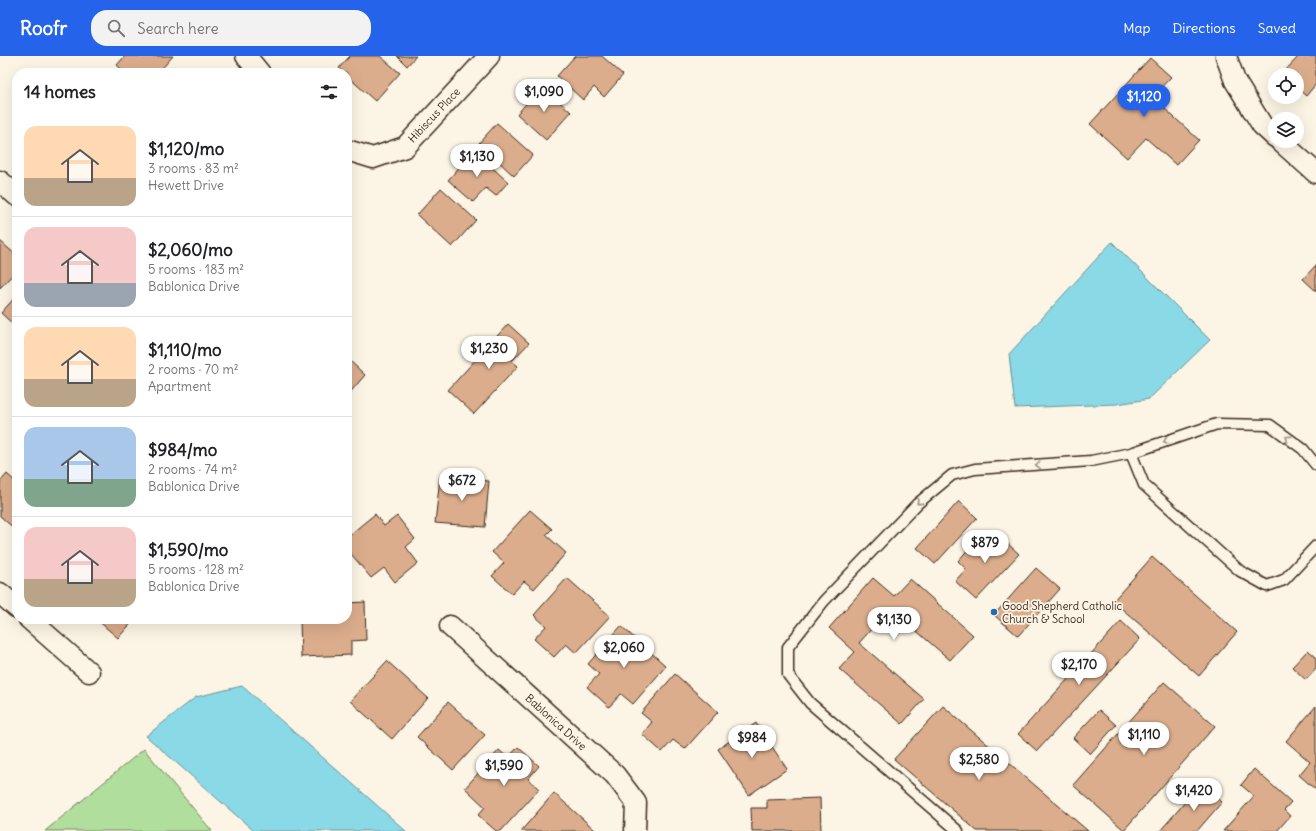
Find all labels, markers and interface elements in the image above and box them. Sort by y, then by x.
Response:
search box [91,10,371,46]
text: Roofr [20,16,67,40]
icon: search [105,17,127,39]
text: Search here [137,19,218,38]
text: Map [1123,19,1150,37]
text: Directions [1172,19,1236,37]
text: Saved [1258,19,1296,37]
map controls [1268,68,1304,148]
button: locate [1268,68,1304,104]
pin: $1,090 [511,79,577,113]
text: 14 homes [24,81,96,103]
icon: filters [318,81,340,103]
text: $1,090 [524,83,564,100]
pin: $1,120 [1111,84,1177,118]
street label: Hibiscus Place [405,85,463,145]
text: $1,120 [1126,88,1162,105]
button: layers [1268,112,1304,148]
text: $1,120/mo [148,138,224,160]
icon: home [56,142,104,190]
pin: $1,130 [444,144,510,178]
text: $1,130 [459,148,495,165]
text: 3 rooms · 83 m² [148,160,239,177]
text: Hewett Drive [148,177,224,194]
text: $2,060/mo [148,239,233,261]
icon: home [56,243,104,291]
text: 5 rooms · 183 m² [148,261,244,278]
text: Bablonica Drive [148,278,240,295]
pin: $1,230 [456,336,522,370]
text: $1,110/mo [148,339,222,361]
text: $1,230 [470,340,508,357]
icon: home [56,343,104,391]
text: 2 rooms · 70 m² [148,361,239,378]
text: Apartment [148,378,211,395]
one-way arrow [1162,436,1169,445]
one-way arrow [1286,436,1293,443]
text: $984/mo [148,439,217,461]
icon: home [56,443,104,491]
one-way arrow [1035,460,1041,469]
text: 2 rooms · 74 m² [148,461,237,478]
pin: $672 [438,468,486,502]
text: $672 [448,472,476,489]
text: Bablonica Drive [148,478,240,495]
one-way arrow [916,498,924,505]
pin: $879 [961,530,1009,564]
text: $879 [971,534,999,551]
text: $1,590/mo [148,539,228,561]
icon: home [56,543,104,591]
text: 5 rooms · 128 m² [148,561,244,578]
text: Bablonica Drive [148,578,240,595]
place label: Good Shepherd Catholic Church & School [1002,599,1122,626]
pin: $1,130 [861,607,927,641]
marker: Good Shepherd Catholic Church & School [989,607,999,617]
text: $1,130 [876,611,912,628]
pin: $2,060 [591,635,657,669]
text: $2,060 [603,639,645,656]
pin: $2,170 [1046,652,1112,686]
text: $2,170 [1061,656,1097,673]
street label: Bablonica Drive [523,691,590,753]
pin: $1,110 [1111,722,1177,756]
pin: $984 [728,725,776,759]
text: $1,110 [1127,726,1161,743]
text: $984 [737,729,767,746]
pin: $2,580 [946,747,1012,781]
text: $2,580 [959,751,999,768]
pin: $1,590 [471,753,537,787]
text: $1,590 [485,757,523,774]
pin: $1,420 [1161,778,1227,812]
text: $1,420 [1175,782,1213,799]

